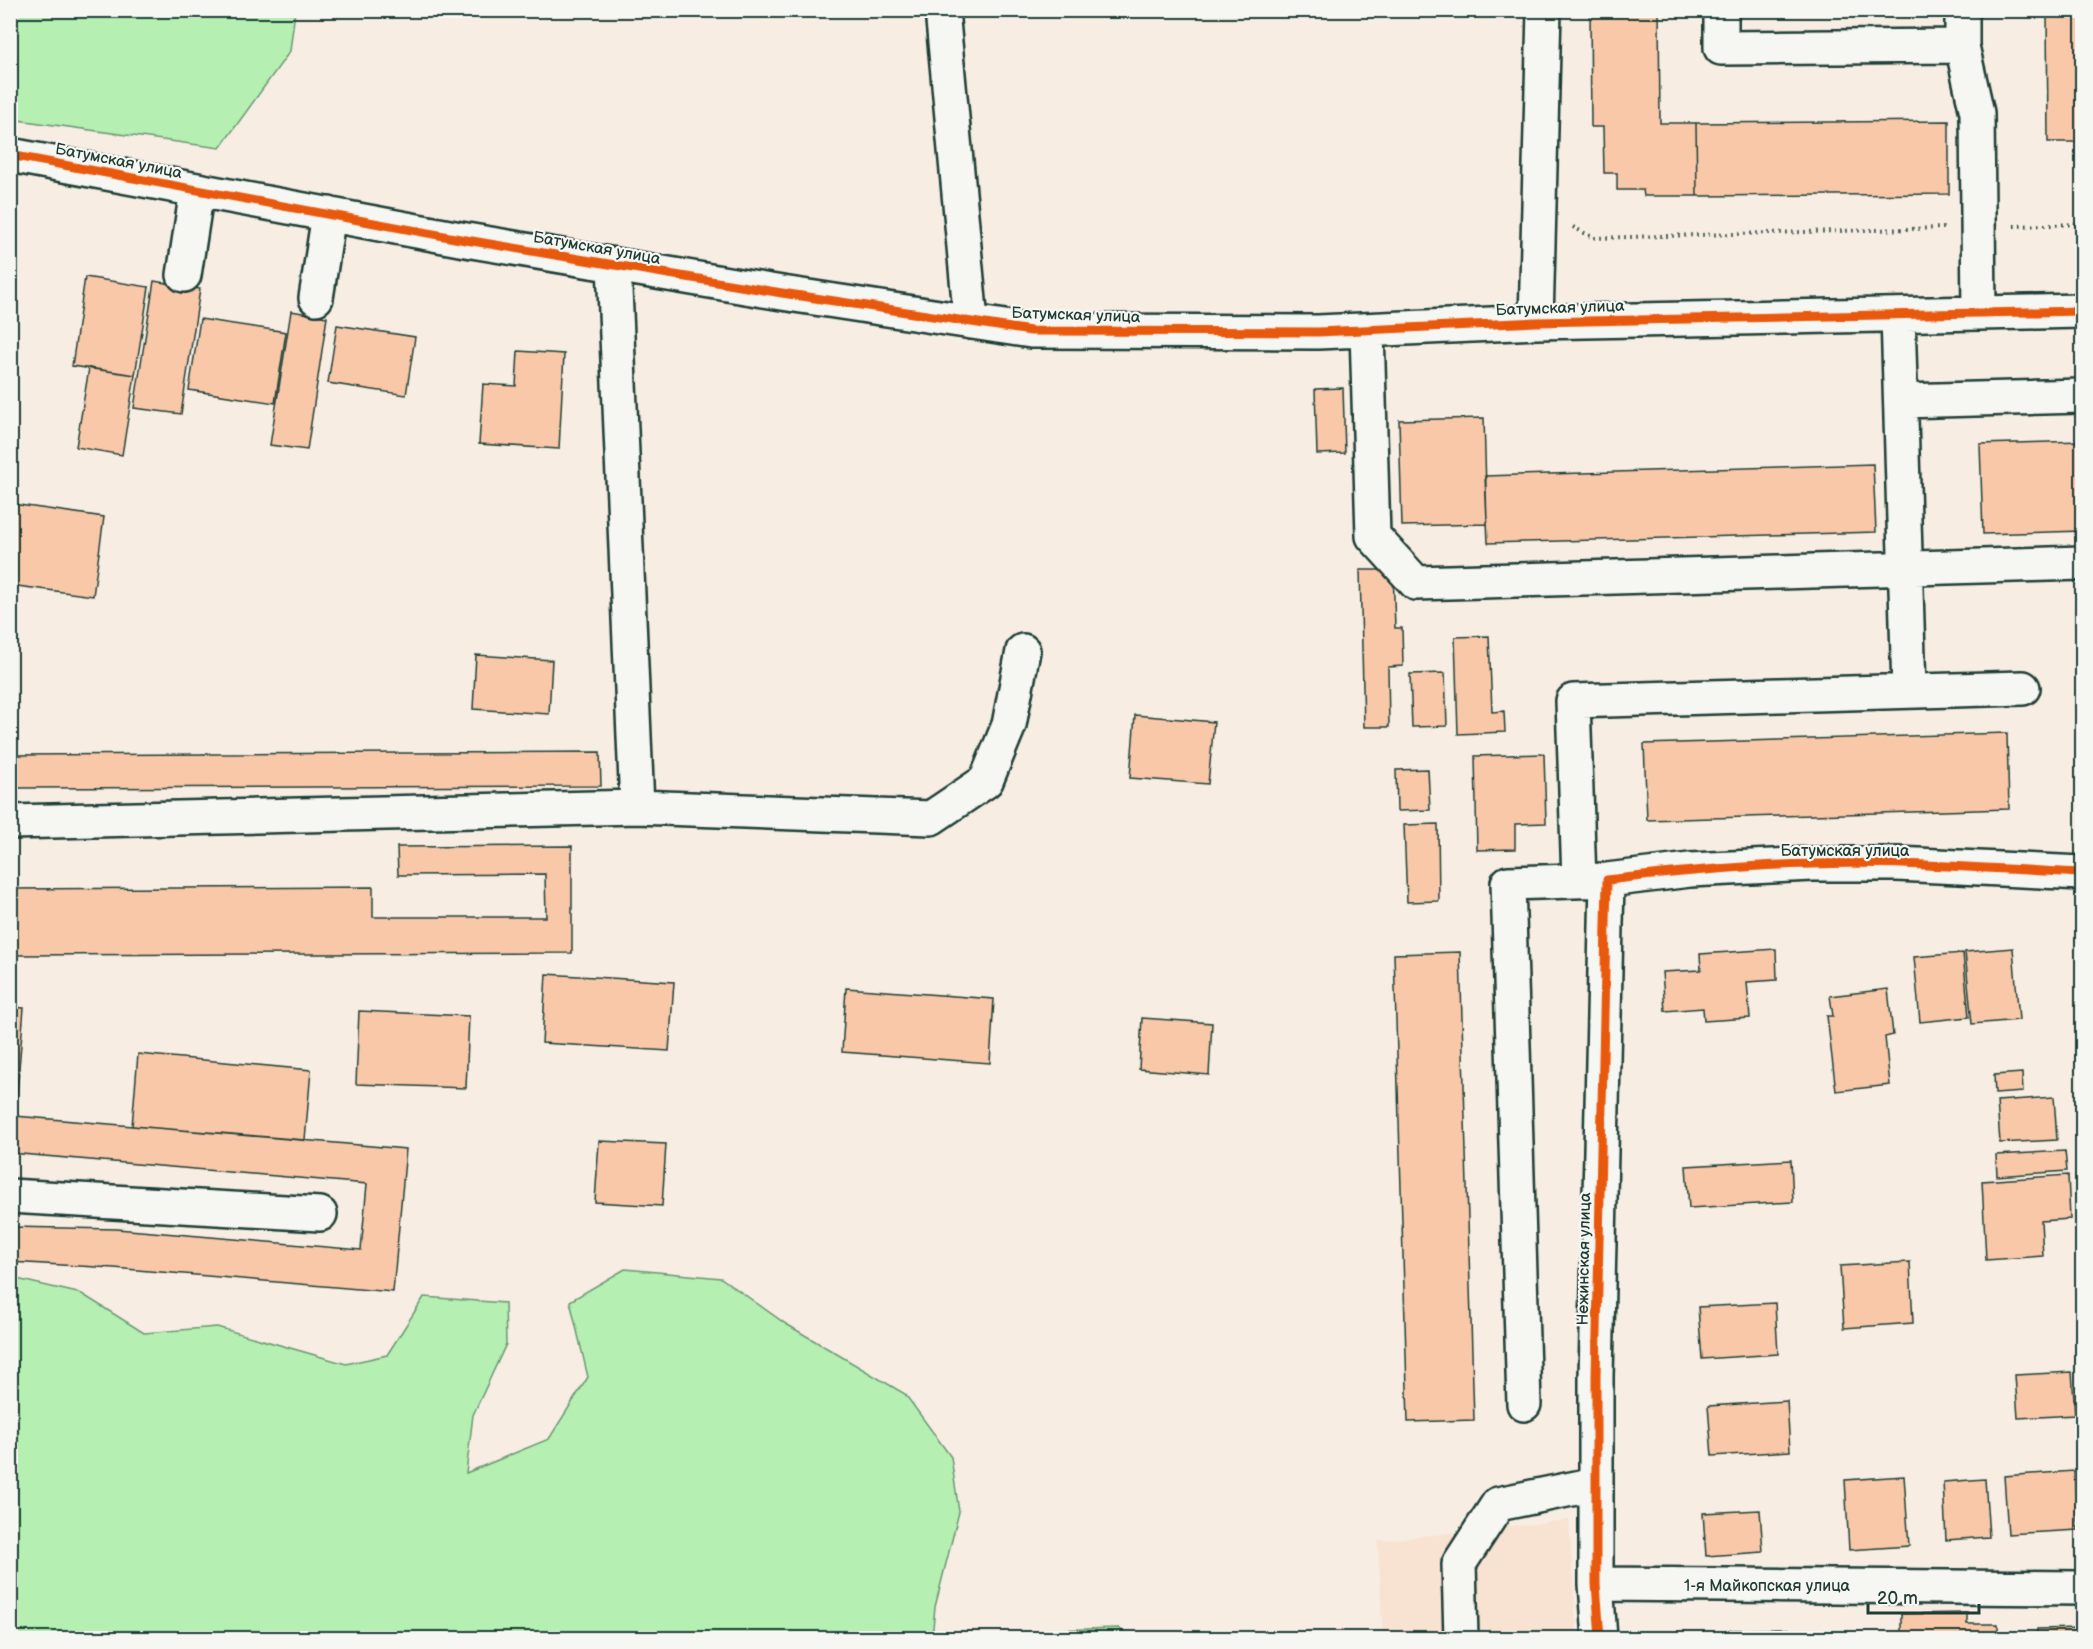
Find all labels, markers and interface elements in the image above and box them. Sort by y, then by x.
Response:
street label: Батумская улица [54,140,184,183]
street label: Батумская улица [532,228,662,269]
street label: Батумская улица [1495,297,1625,320]
street label: Батумская улица [1011,304,1141,327]
street label: Батумская улица [1781,842,1910,861]
street label: Нежинская улица [1574,1192,1595,1326]
street label: 1-я Майкопская улица [1684,1577,1851,1596]
scale bar [1868,1577,1979,1615]
text: 20 m [1877,1588,1918,1609]

